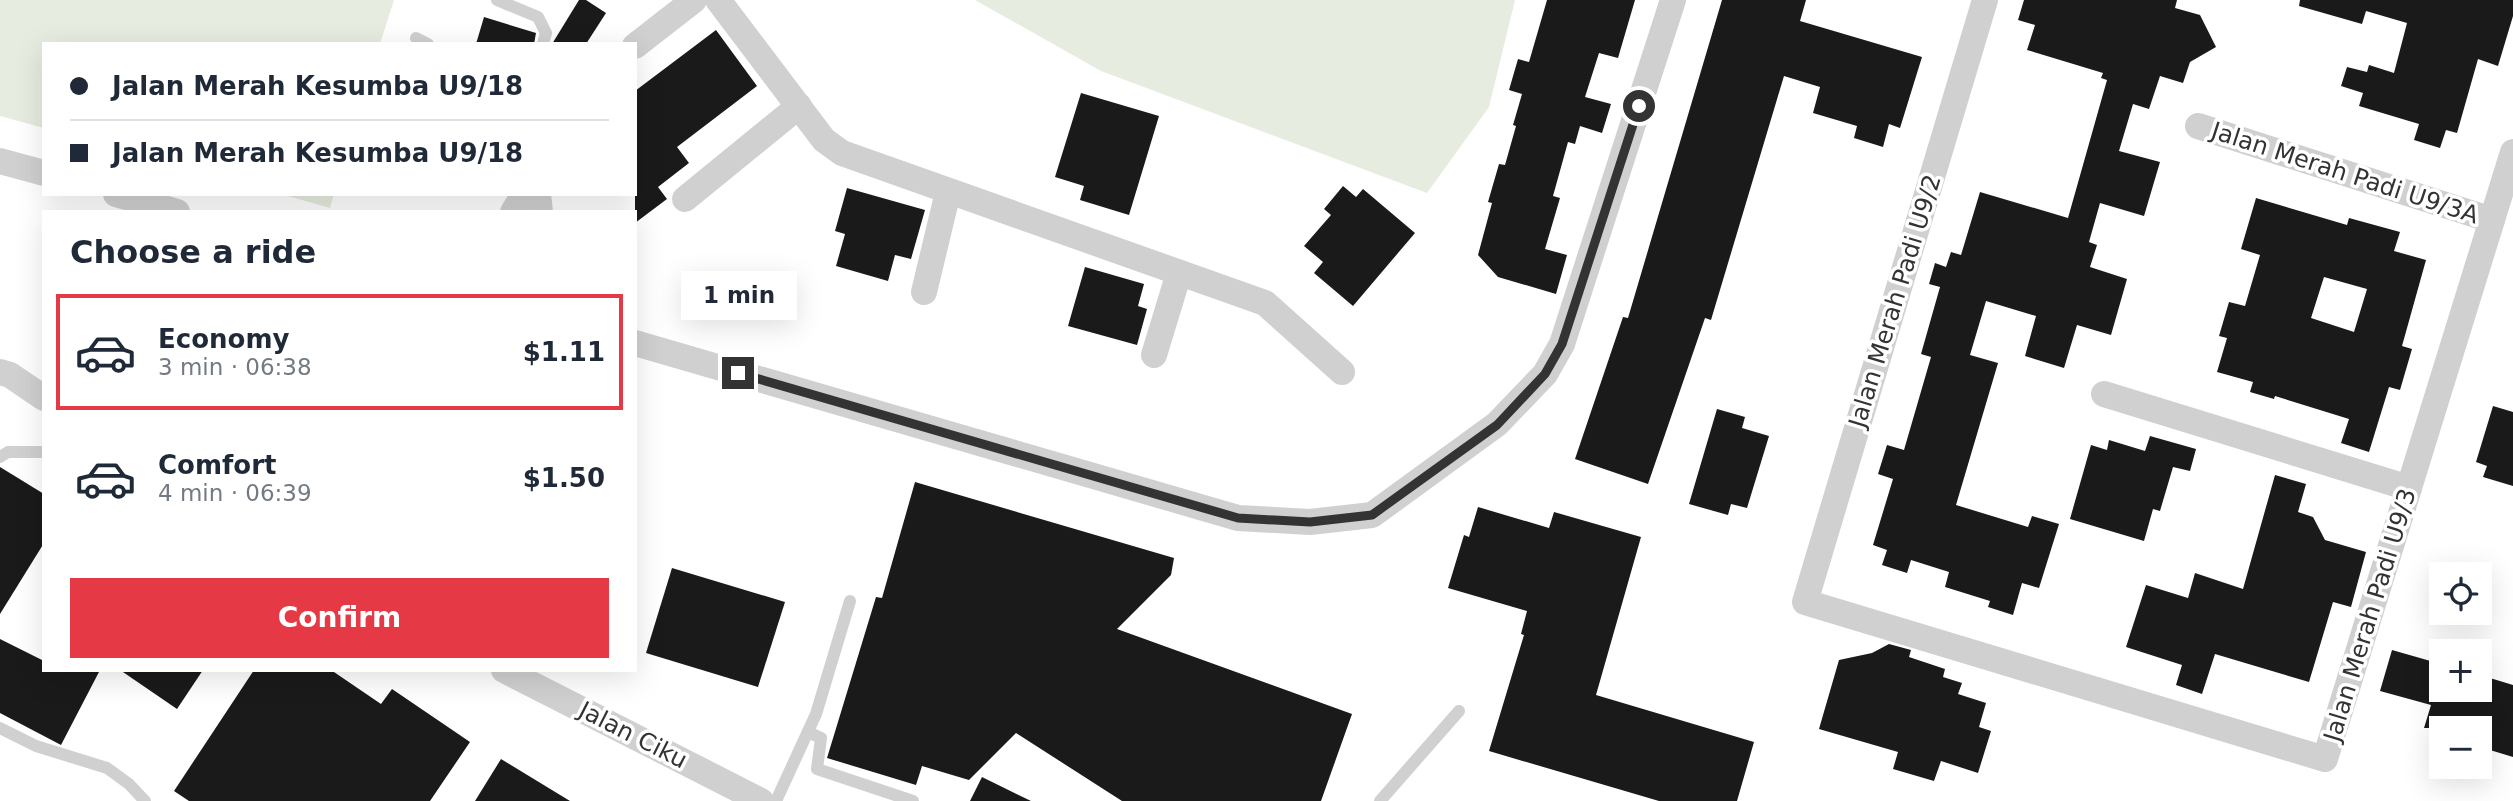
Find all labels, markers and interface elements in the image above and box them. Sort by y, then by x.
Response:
text: Jalan Merah Kesumba U9/18 [112,71,523,101]
route start [1623,90,1655,122]
street label: Jalan Merah Padi U9/3A [2206,116,2483,230]
text: Jalan Merah Kesumba U9/18 [112,138,523,168]
street label: Jalan Merah Padi U9/2 [1843,171,1947,433]
text: Choose a ride [70,233,316,271]
callout: 1 min [680,272,796,320]
text: 1 min [703,282,775,308]
icon: car [74,321,137,384]
text: Economy [158,324,289,354]
text: $1.11 [523,337,605,367]
text: 3 min · 06:38 [158,354,312,380]
route end [722,357,754,389]
icon: car [74,447,137,510]
text: Comfort [158,450,276,480]
text: $1.50 [523,463,605,493]
text: 4 min · 06:39 [158,480,312,506]
street label: Jalan Merah Padi U9/3 [2318,485,2422,747]
map controls [2429,562,2492,779]
button: locate [2429,562,2492,625]
button: Confirm [70,578,609,658]
button: + [2429,639,2492,702]
street label: Jalan Ciku [572,695,692,774]
button: − [2429,716,2492,779]

